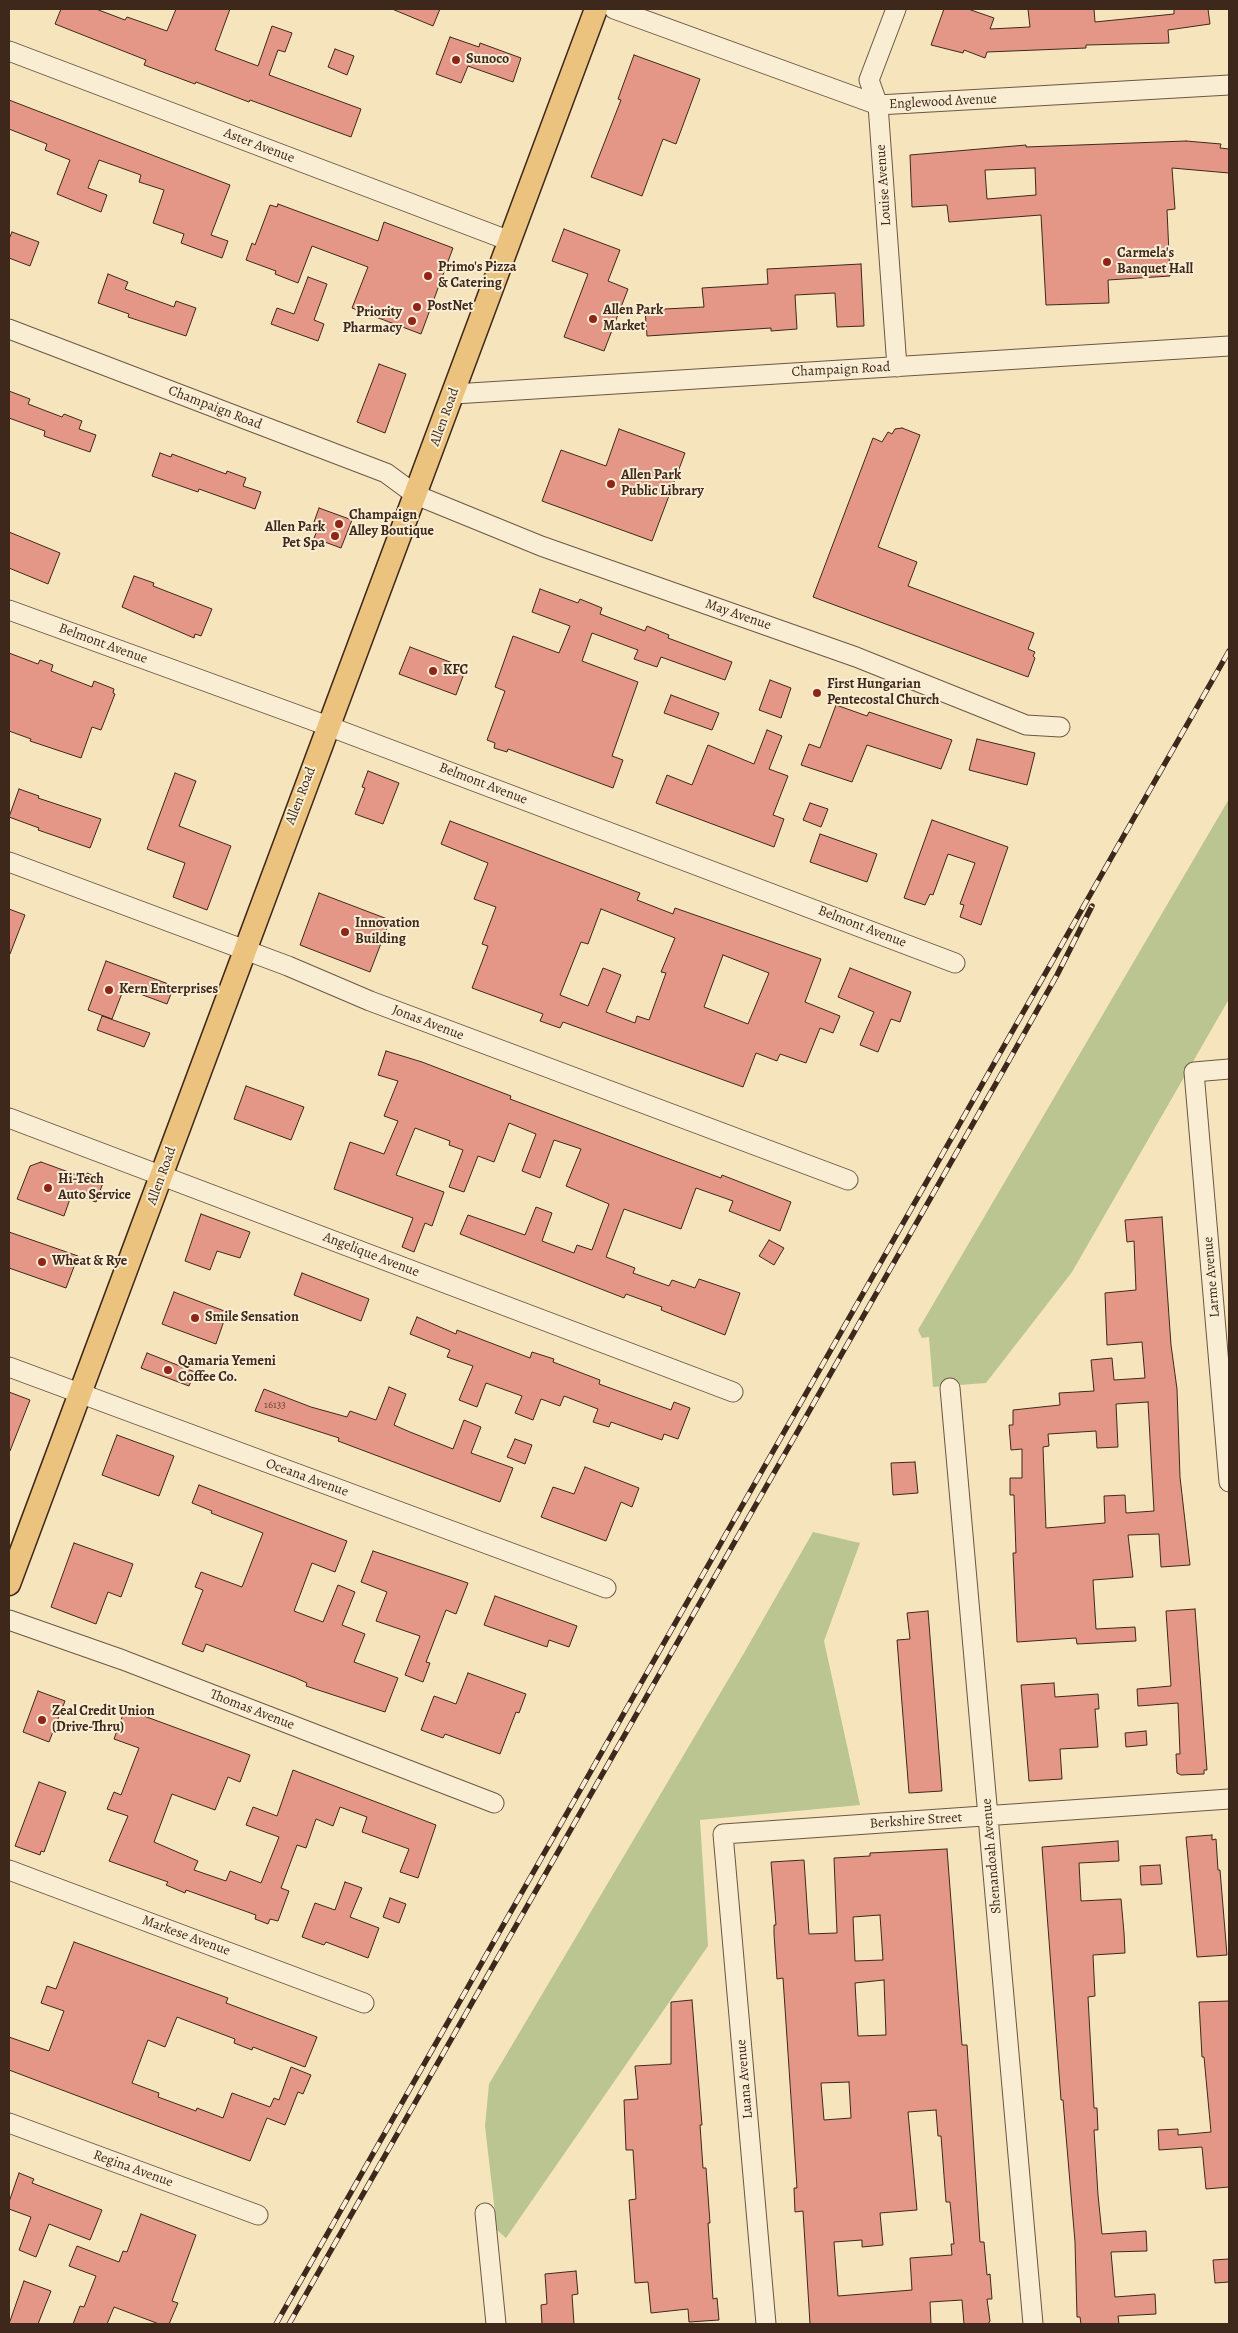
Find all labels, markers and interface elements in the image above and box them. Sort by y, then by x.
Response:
place label: Sunoco [466,52,509,68]
marker: Sunoco [450,54,462,66]
street label: Englewood Avenue [889,91,997,113]
street label: Aster Avenue [221,125,297,167]
street label: Louise Avenue [873,144,895,226]
place label: Carmela's Banquet Hall [1117,246,1193,278]
marker: Carmela's Banquet Hall [1101,256,1113,268]
place label: Primo's Pizza & Catering [438,260,517,292]
marker: Primo's Pizza & Catering [422,270,434,282]
place label: PostNet [427,299,473,315]
marker: PostNet [411,301,423,313]
place label: Allen Park Market [603,303,663,336]
place label: Priority Pharmacy [343,305,402,338]
marker: Allen Park Market [587,313,599,325]
marker: Priority Pharmacy [406,315,418,327]
street label: Champaign Road [791,359,891,381]
street label: Champaign Road [166,382,264,434]
street label: Allen Road [427,386,463,448]
place label: Allen Park Public Library [621,468,704,501]
marker: Allen Park Public Library [605,478,617,490]
place label: Champaign Alley Boutique [349,508,434,540]
marker: Champaign Alley Boutique [333,518,345,530]
place label: Allen Park Pet Spa [265,520,325,552]
marker: Allen Park Pet Spa [329,530,341,542]
street label: May Avenue [703,596,773,634]
street label: Belmont Avenue [56,620,150,668]
place label: KFC [443,663,468,679]
marker: KFC [427,665,439,677]
place label: First Hungarian Pentecostal Church [827,677,939,710]
marker: First Hungarian Pentecostal Church [811,687,823,699]
street label: Belmont Avenue [436,759,530,809]
street label: Allen Road [282,765,320,827]
street label: Belmont Avenue [815,902,909,952]
place label: Innovation Building [355,916,420,949]
marker: Innovation Building [339,926,351,938]
place label: Kern Enterprises [119,982,218,998]
marker: Kern Enterprises [103,984,115,996]
street label: Jonas Avenue [390,1002,466,1044]
street label: Allen Road [144,1145,180,1207]
place label: Hi-Tech Auto Service [58,1172,131,1204]
marker: Hi-Tech Auto Service [42,1182,54,1194]
street label: Angelique Avenue [320,1229,422,1281]
street label: Larme Avenue [1200,1236,1224,1318]
place label: Wheat & Rye [52,1254,127,1270]
marker: Wheat & Rye [36,1256,48,1268]
place label: Smile Sensation [205,1310,299,1326]
marker: Smile Sensation [189,1312,201,1324]
place label: Qamaria Yemeni Coffee Co. [178,1354,276,1386]
marker: Qamaria Yemeni Coffee Co. [162,1364,174,1376]
house number: 16133 [264,1398,286,1412]
street label: Oceana Avenue [263,1455,351,1501]
street label: Thomas Avenue [207,1686,297,1734]
place label: Zeal Credit Union (Drive-Thru) [52,1704,155,1736]
marker: Zeal Credit Union (Drive-Thru) [36,1714,48,1726]
street label: Shenandoah Avenue [979,1798,1005,1914]
street label: Berkshire Street [869,1809,963,1833]
street label: Markese Avenue [139,1912,233,1960]
street label: Luana Avenue [733,2038,757,2120]
street label: Regina Avenue [91,2147,175,2191]

